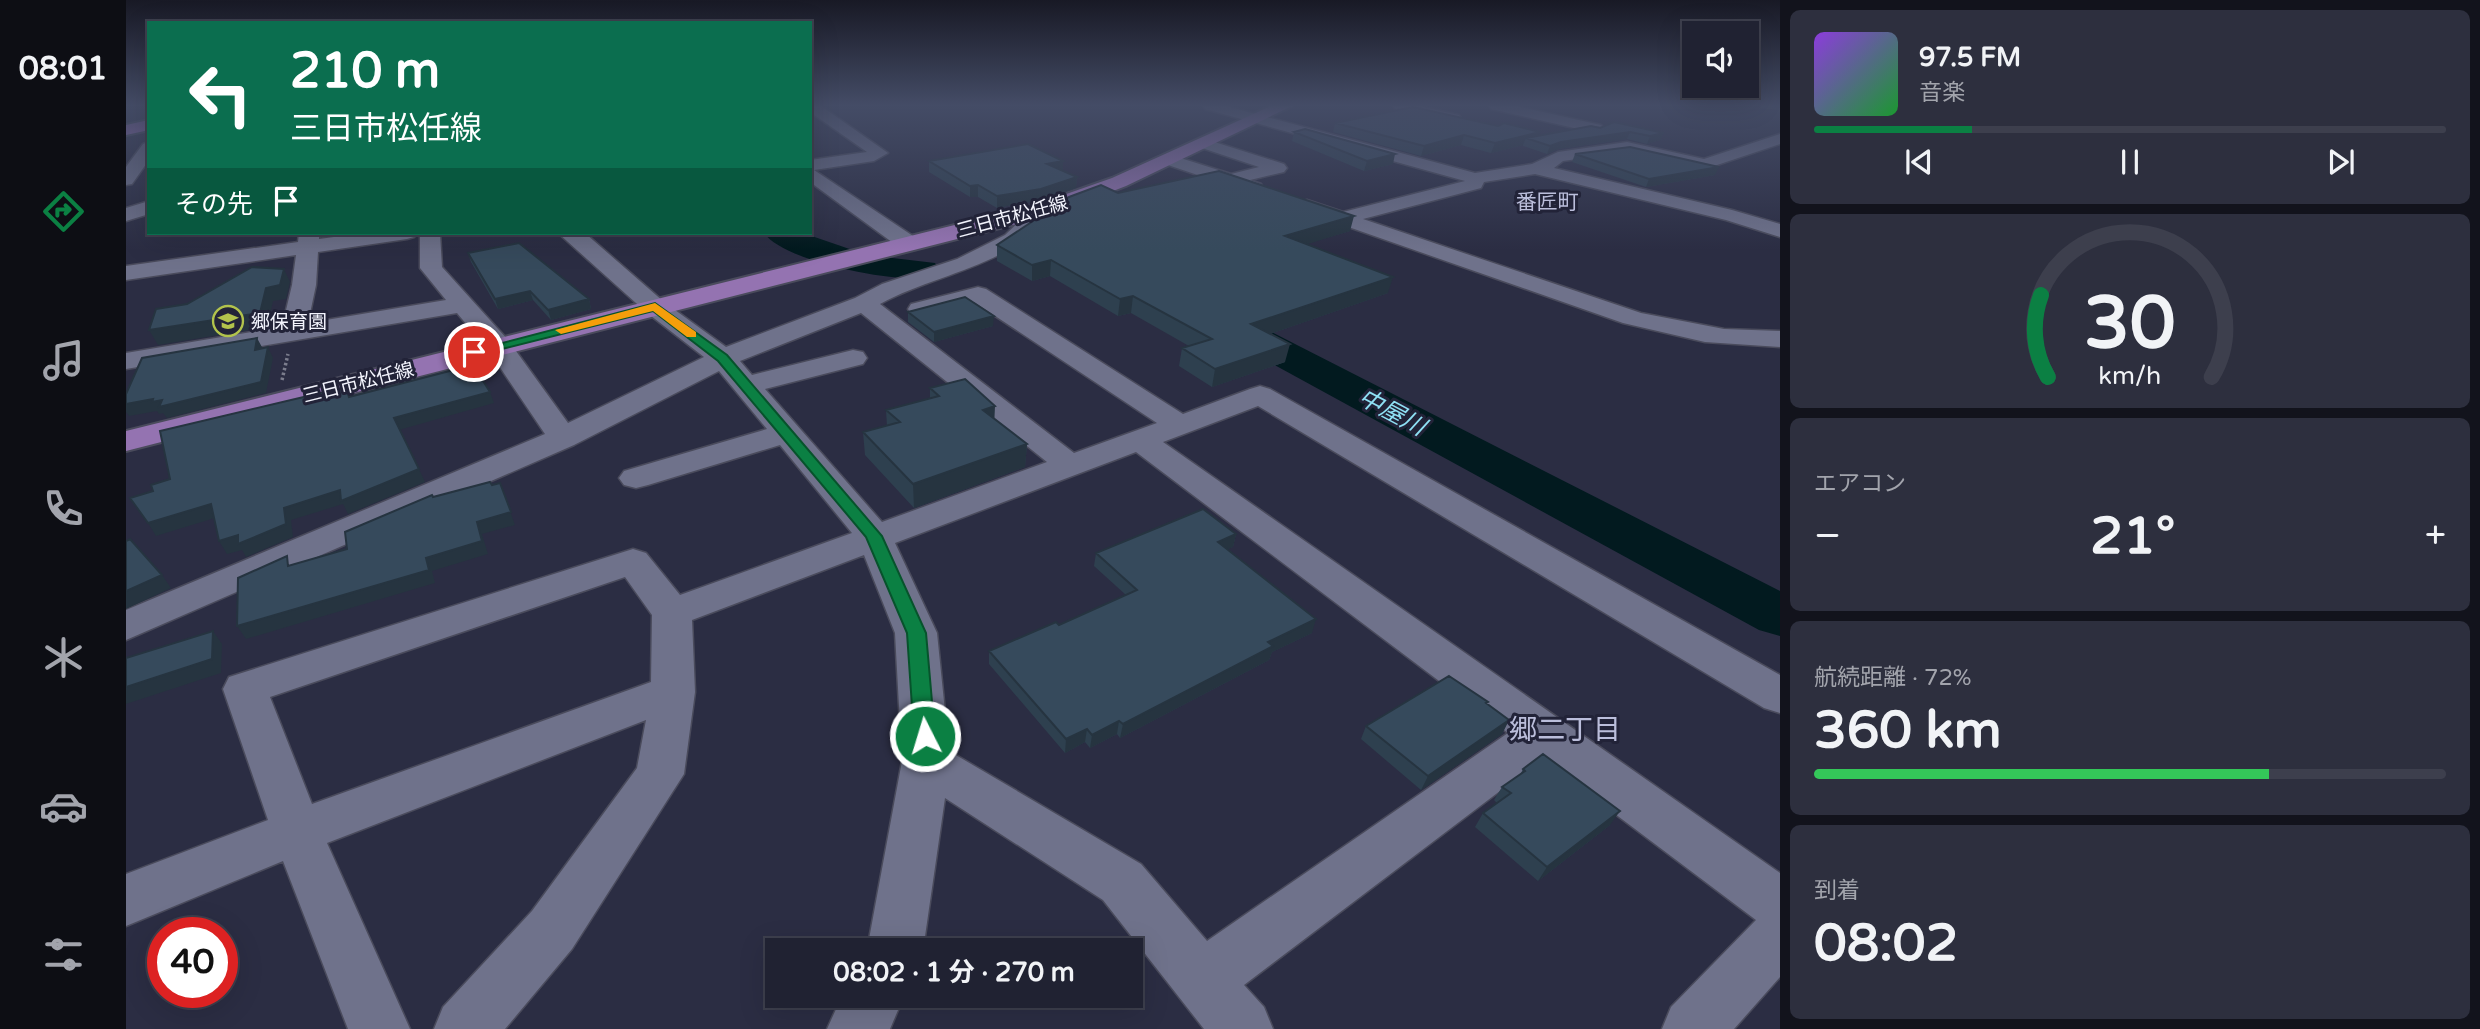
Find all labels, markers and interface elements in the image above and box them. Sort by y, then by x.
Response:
map controls [1682,21,1759,98]
button: sound [1682,21,1759,98]
text: 210 m [290,42,440,101]
text: 97.5 FM [1919,42,2021,73]
icon: left [175,49,266,140]
text: 08:01 [19,50,107,88]
text: 音楽 [1919,79,1965,107]
text: 三日市松任線 [290,110,482,148]
icon: previous [1900,143,1938,181]
icon: pause [2111,143,2149,181]
icon: next [2322,143,2360,181]
icon: arrive [267,182,305,220]
icon: directions [39,187,88,236]
text: その先 [175,189,253,220]
district label: 番匠町 [1516,190,1579,215]
street label: 三日市松任線 [954,192,1070,242]
text: 30 [2084,280,2176,368]
school or university icon: 郷保育園 [211,304,245,338]
place label: 郷保育園 [251,311,327,333]
pin [444,322,504,382]
icon: arrive [455,333,493,371]
icon: music [39,336,88,385]
street label: 三日市松任線 [300,359,416,407]
text: km/h [2099,360,2161,390]
water label: 中屋川 [1353,383,1433,444]
text: エアコン [1814,470,1906,498]
icon: phone [39,484,88,533]
text: 21° [2090,505,2175,568]
text: − [1814,513,1841,559]
text: + [2425,513,2446,559]
icon: climate [39,633,88,682]
text: 航続距離 · 72% [1814,664,1972,692]
position arrow [888,699,962,773]
text: 360 km [1814,699,2002,762]
district label: 郷二丁目 [1509,713,1621,747]
icon: car [39,782,88,831]
text: 到着 [1814,877,1860,905]
text: 08:02 [1814,912,1958,975]
speed limit sign: 40 [147,917,238,1008]
icon: filters [39,930,88,979]
text: 08:02 · 1 分 · 270 m [833,957,1075,988]

